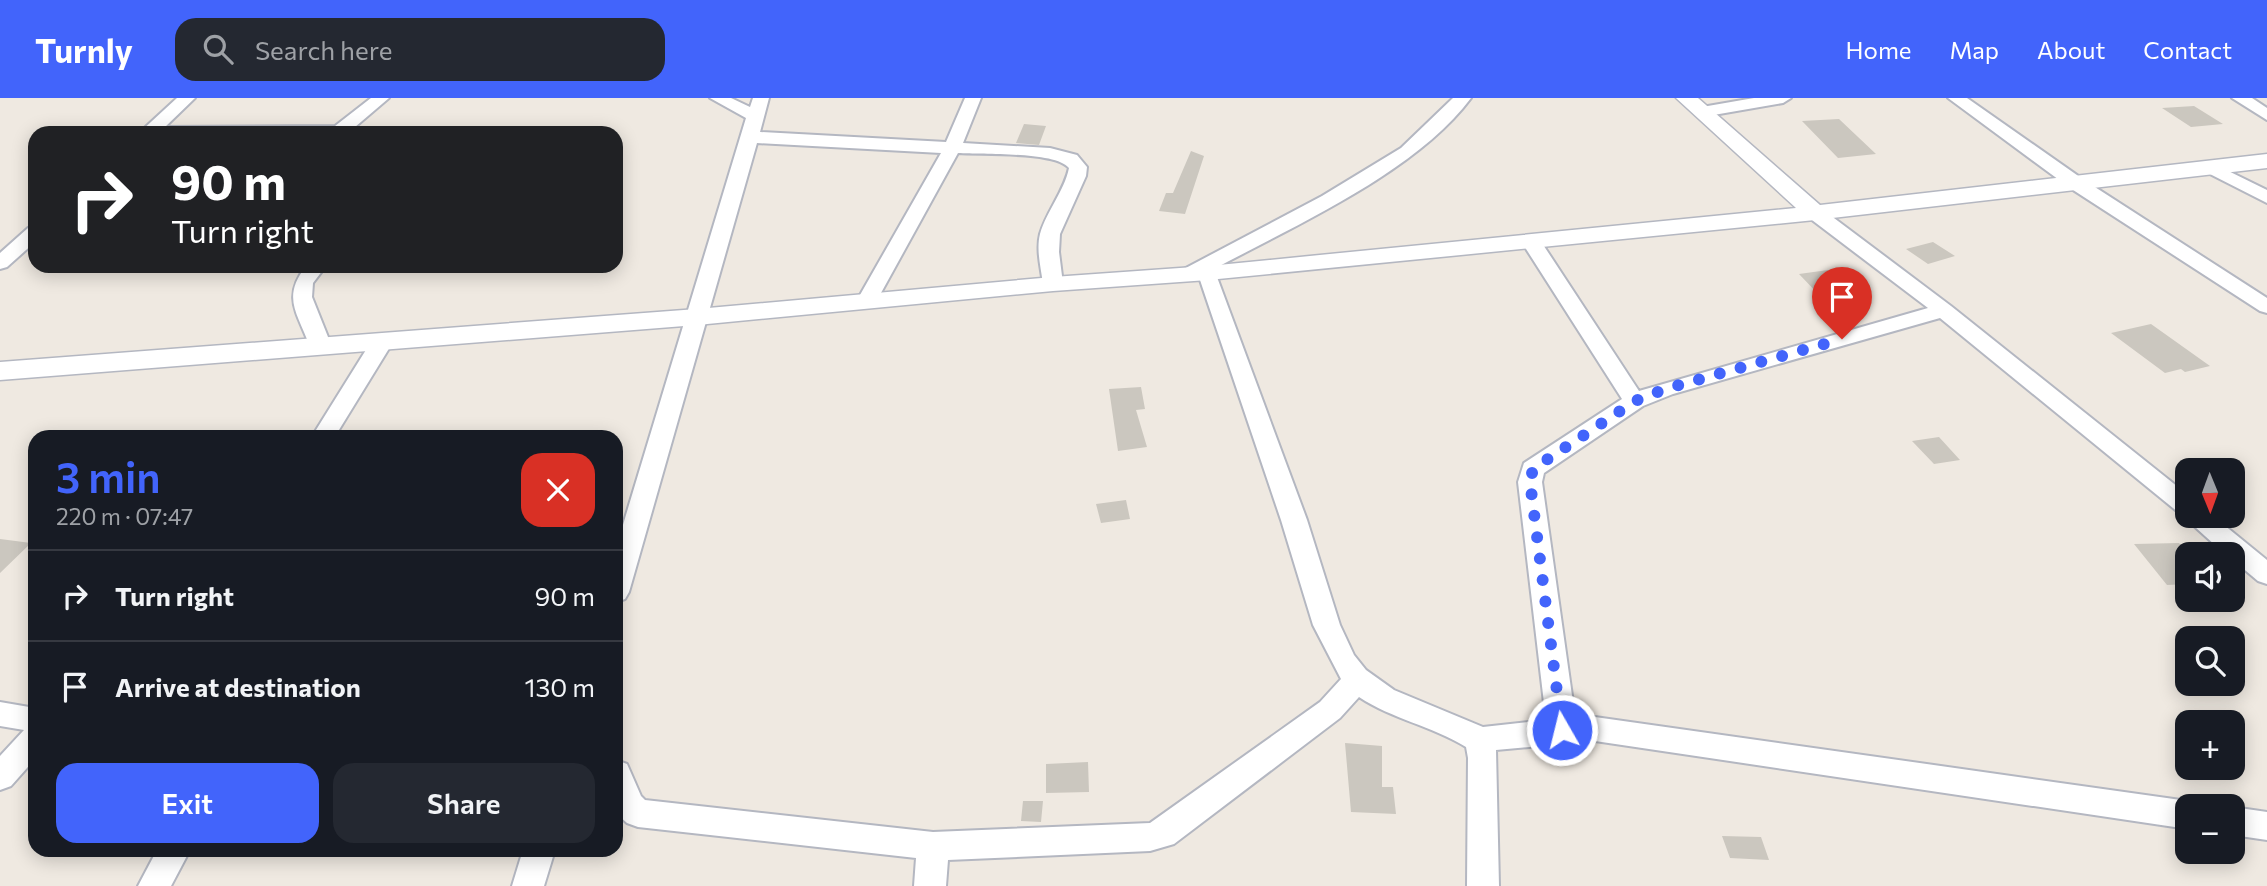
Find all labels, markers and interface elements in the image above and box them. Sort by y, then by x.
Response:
search box [175,18,665,81]
text: Turnly [35,29,133,70]
icon: search [199,30,237,68]
text: Search here [255,34,392,65]
text: Home [1846,35,1912,64]
text: Map [1950,35,1999,64]
text: About [2037,35,2105,64]
text: Contact [2143,35,2232,64]
text: 90 m [171,150,286,210]
icon: right [56,154,147,245]
text: Turn right [171,210,314,250]
pin [1812,267,1872,339]
icon: arrive [1823,278,1861,316]
text: 3 min [56,450,161,502]
button: close [521,453,595,527]
north arrow [2175,458,2245,528]
map controls [2175,458,2245,864]
text: 220 m · 07:47 [56,502,193,530]
button: sound [2175,542,2245,612]
icon: right [56,577,94,615]
text: Turn right [115,580,234,611]
text: 90 m [535,580,595,611]
button: search [2175,626,2245,696]
icon: arrive [56,668,94,706]
text: Arrive at destination [115,671,361,702]
text: 130 m [524,671,595,702]
position arrow [1525,693,1599,767]
button: + [2175,710,2245,780]
button: Exit [56,763,319,843]
button: Share [333,763,595,843]
button: − [2175,794,2245,864]

